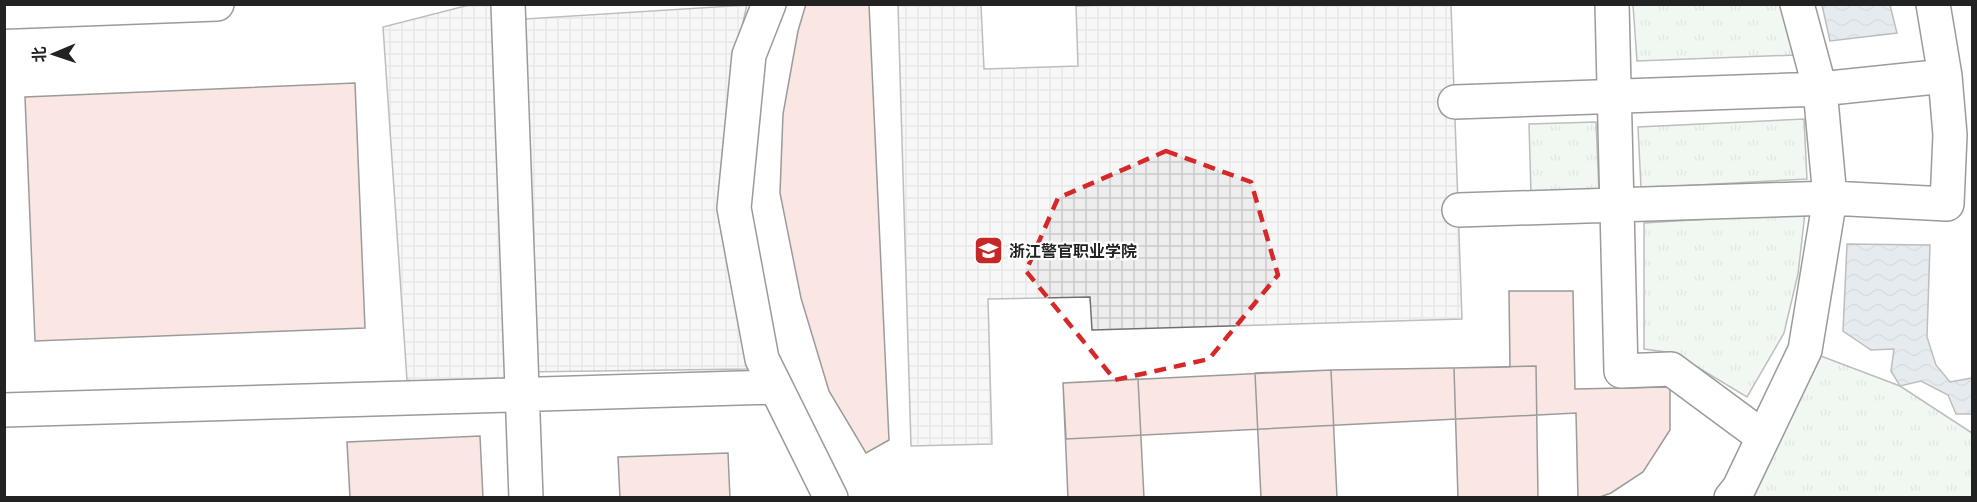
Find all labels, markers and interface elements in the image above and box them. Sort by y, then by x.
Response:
north arrow [24,24,84,84]
text: 北 [28,46,50,63]
school or university icon: 浙江警官职业学院 [972,235,1004,267]
place label: 浙江警官职业学院 [1009,240,1137,262]

